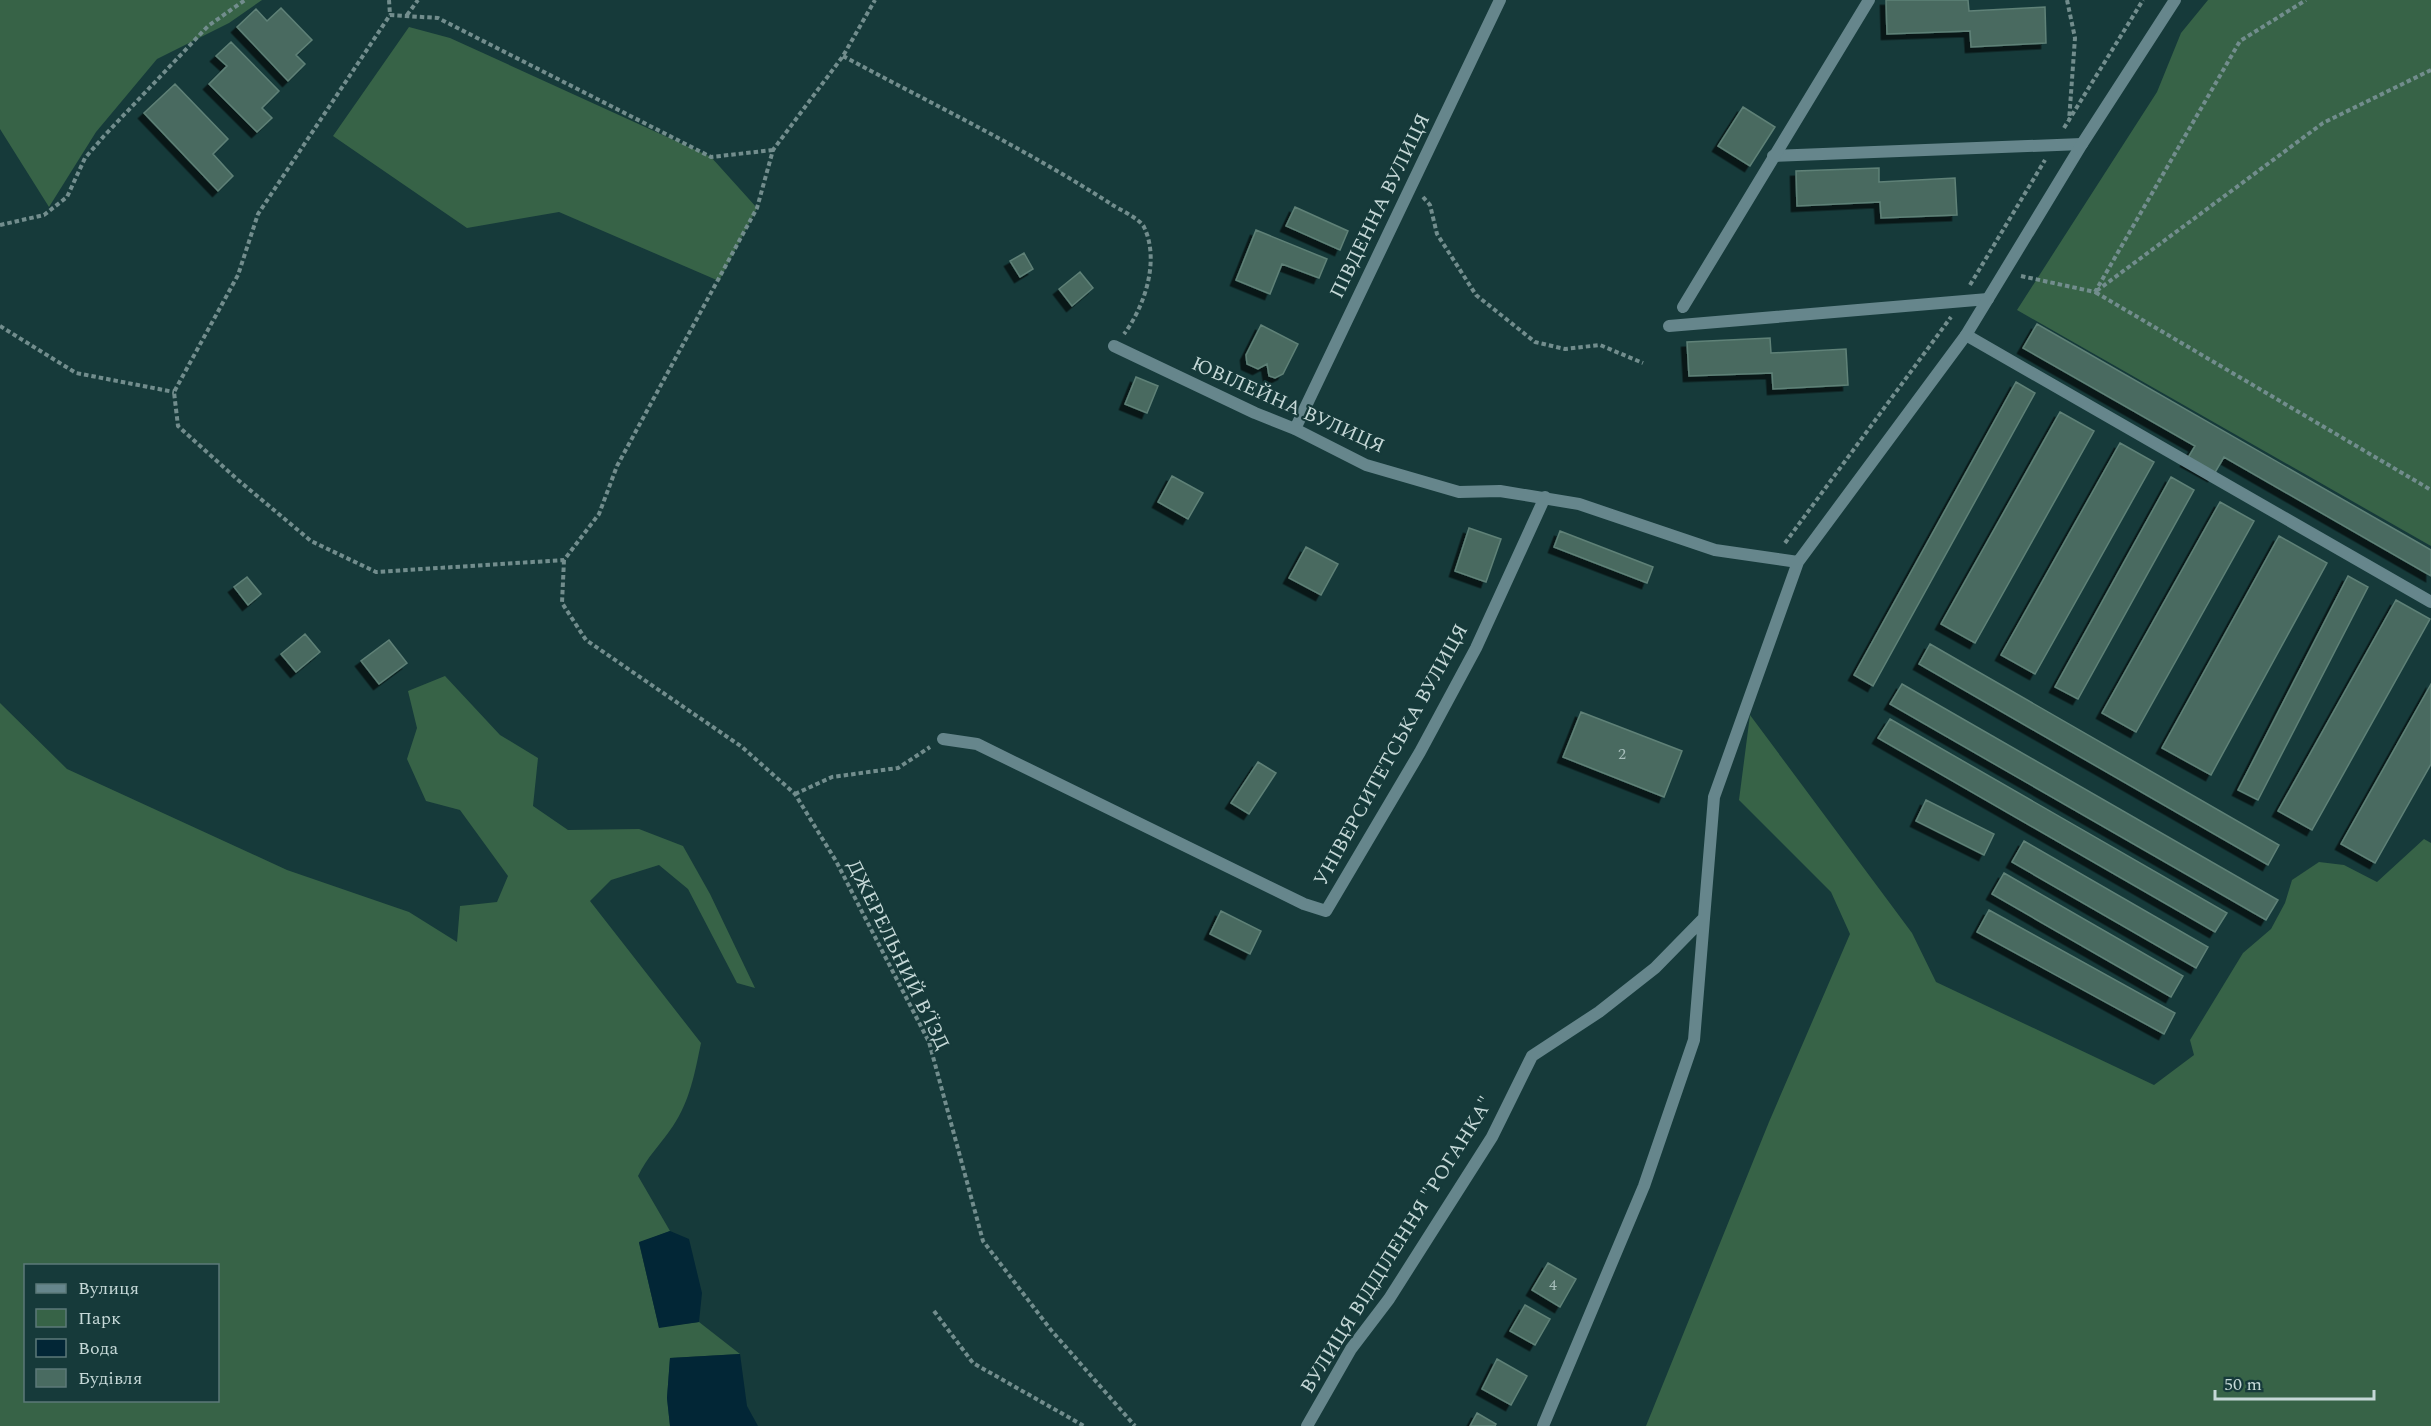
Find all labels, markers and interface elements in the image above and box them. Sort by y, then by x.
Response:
street label: ПІВДЕННА ВУЛИЦЯ [1322,108,1438,304]
street label: ЮВІЛЕЙНА ВУЛИЦЯ [1186,349,1390,461]
street label: УНІВЕРСИТЕТСЬКА ВУЛИЦЯ [1306,618,1476,892]
house number: 2 [1618,742,1626,766]
street label: ДЖЕРЕЛЬНИЙ В’ЇЗД [839,855,957,1055]
street label: ВУЛИЦЯ ВІДДІЛЕННЯ "РОГАНКА" [1293,1091,1501,1399]
legend [24,1264,219,1402]
house number: 4 [1549,1273,1557,1297]
text: Вулиця [78,1275,139,1302]
text: Парк [78,1305,121,1332]
text: Вода [78,1335,118,1362]
scale bar [2215,1363,2374,1401]
text: Будівля [78,1365,142,1392]
text: 50 m [2224,1371,2262,1398]

